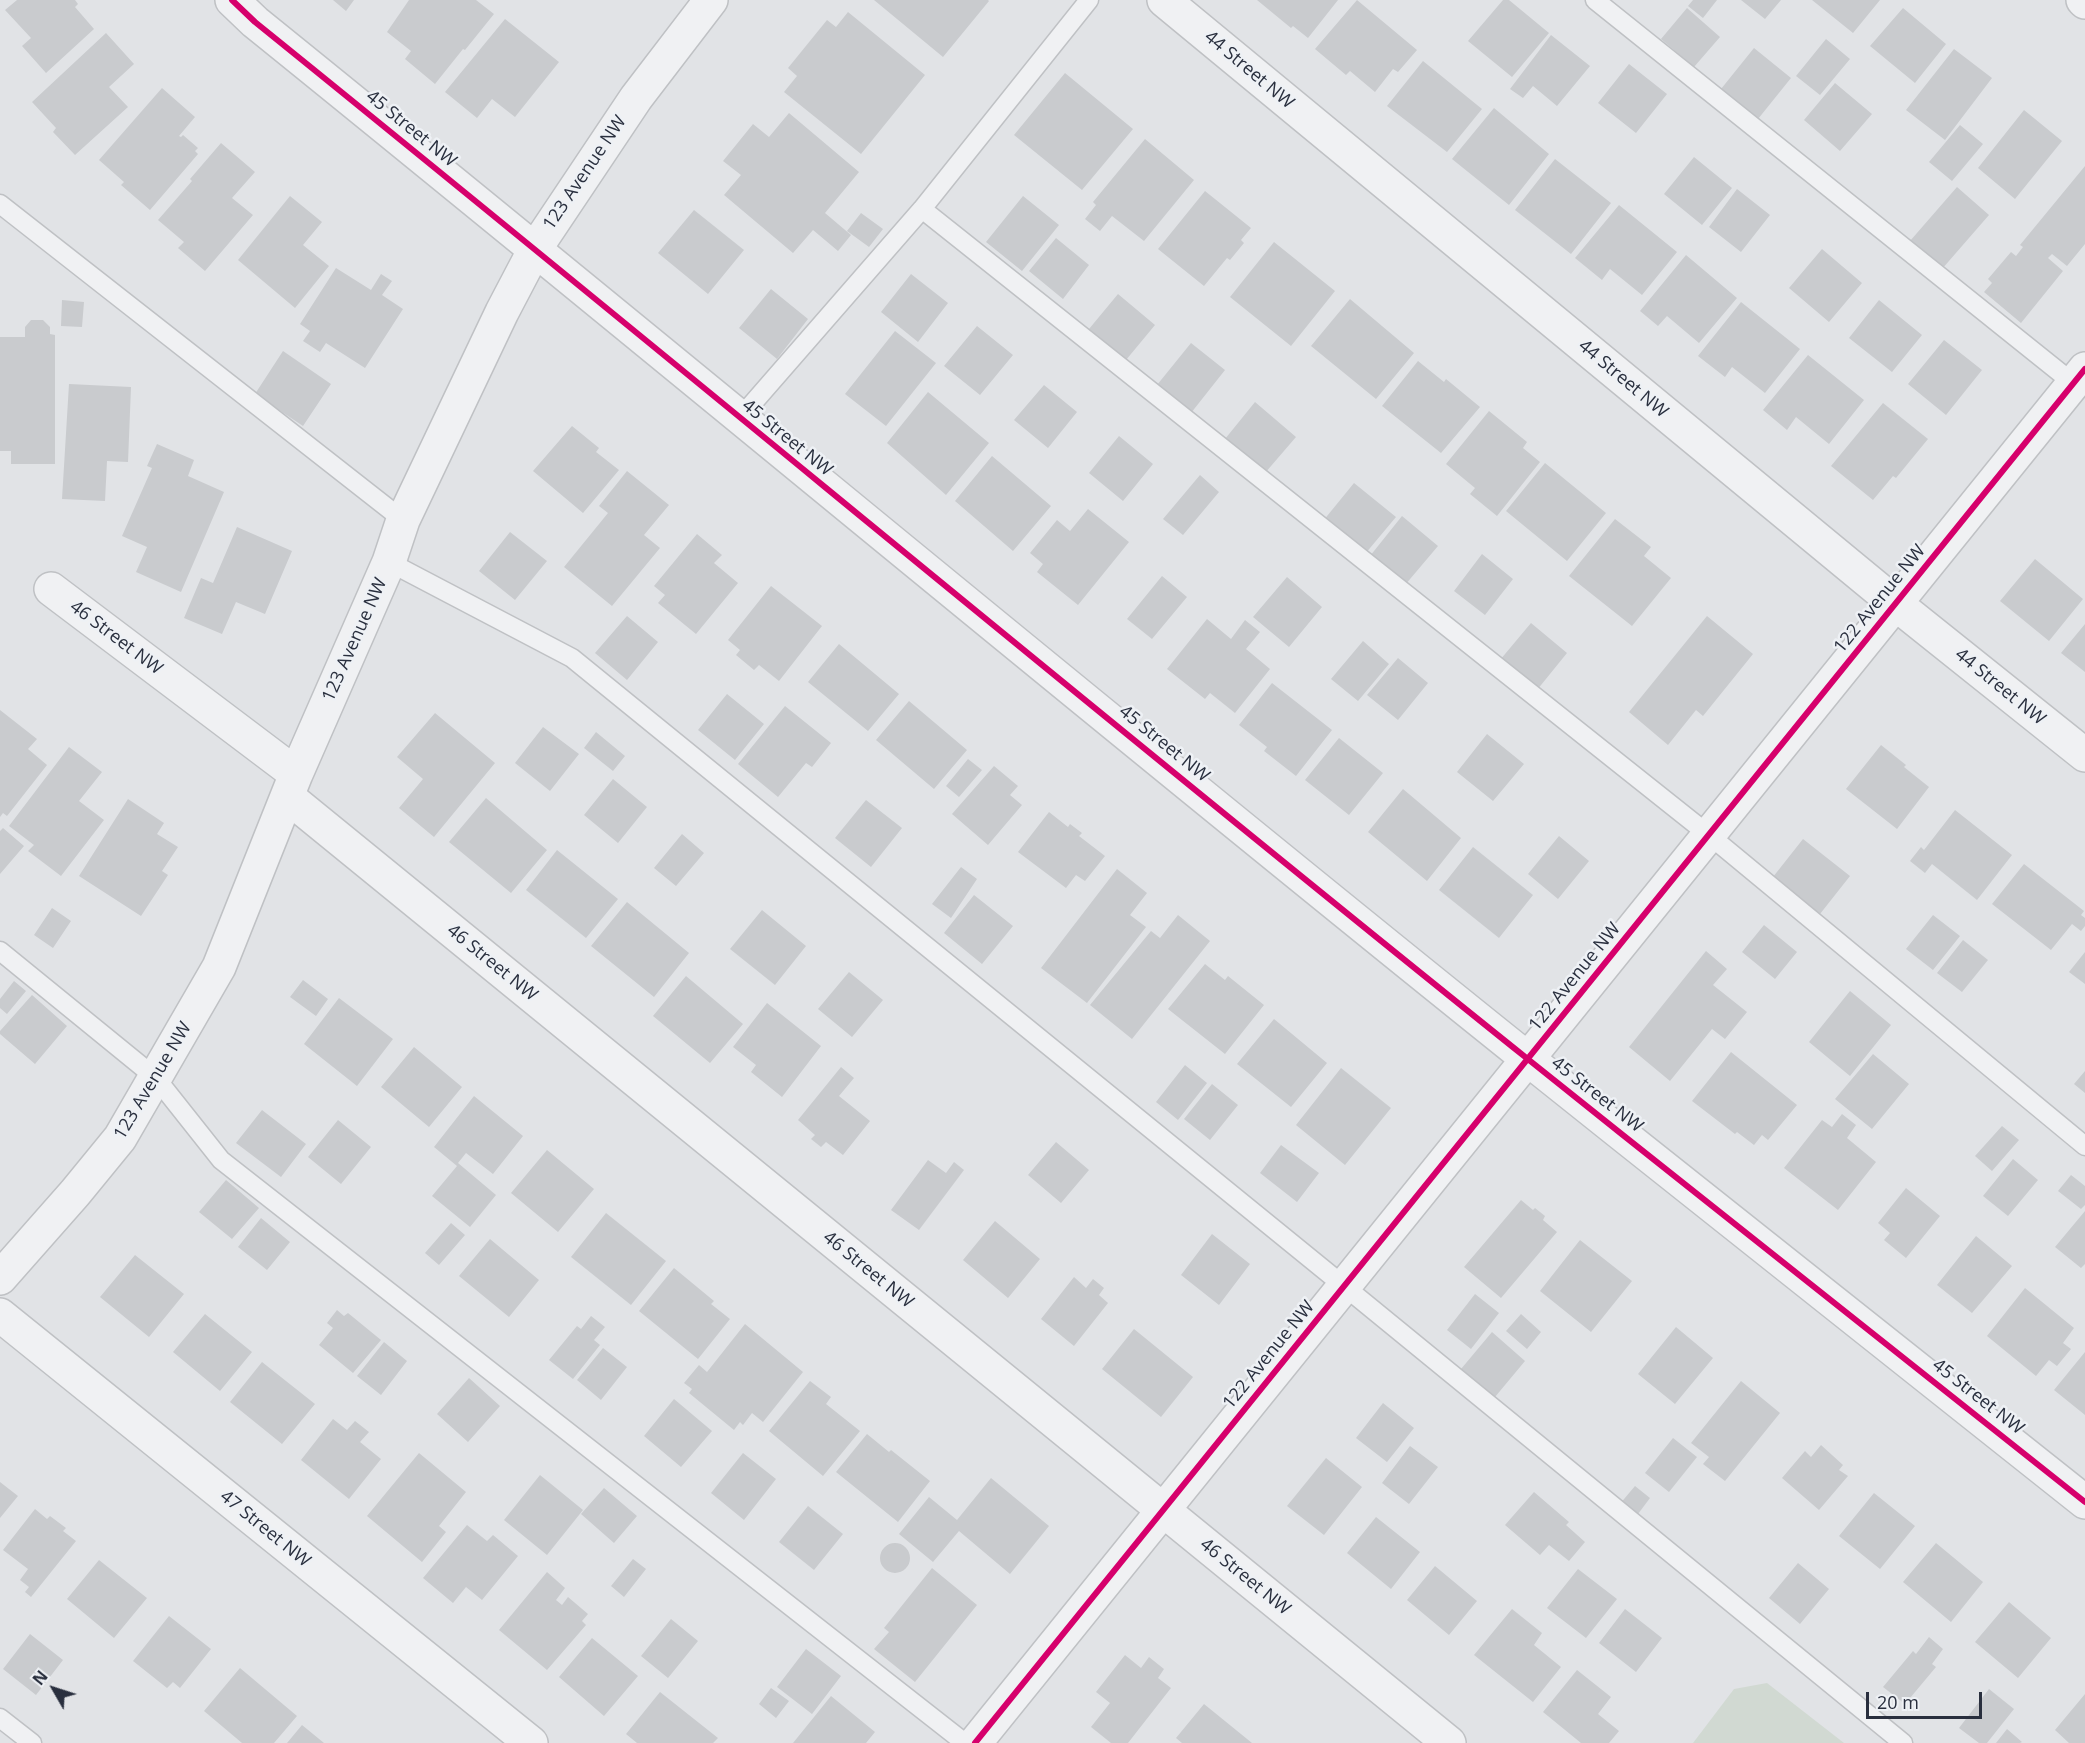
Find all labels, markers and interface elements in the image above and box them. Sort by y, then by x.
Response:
street label: 44 Street NW [1200,26,1298,114]
street label: 45 Street NW [361,86,461,172]
street label: 123 Avenue NW [539,112,631,234]
street label: 44 Street NW [1574,335,1672,423]
street label: 45 Street NW [737,395,837,481]
street label: 122 Avenue NW [1830,540,1930,658]
street label: 123 Avenue NW [318,575,392,705]
street label: 46 Street NW [65,596,167,680]
street label: 44 Street NW [1950,644,2050,730]
street label: 45 Street NW [1114,701,1214,787]
street label: 122 Avenue NW [1525,918,1625,1036]
street label: 46 Street NW [442,920,542,1006]
street label: 123 Avenue NW [109,1018,197,1144]
street label: 45 Street NW [1547,1053,1647,1137]
street label: 46 Street NW [818,1227,918,1313]
street label: 122 Avenue NW [1219,1296,1319,1414]
street label: 45 Street NW [1928,1355,2028,1439]
street label: 47 Street NW [215,1486,315,1572]
street label: 46 Street NW [1195,1534,1295,1620]
north arrow [24,1659,84,1719]
text: N [27,1666,53,1690]
scale bar [1869,1680,1984,1718]
text: 20 m [1877,1690,1919,1714]

